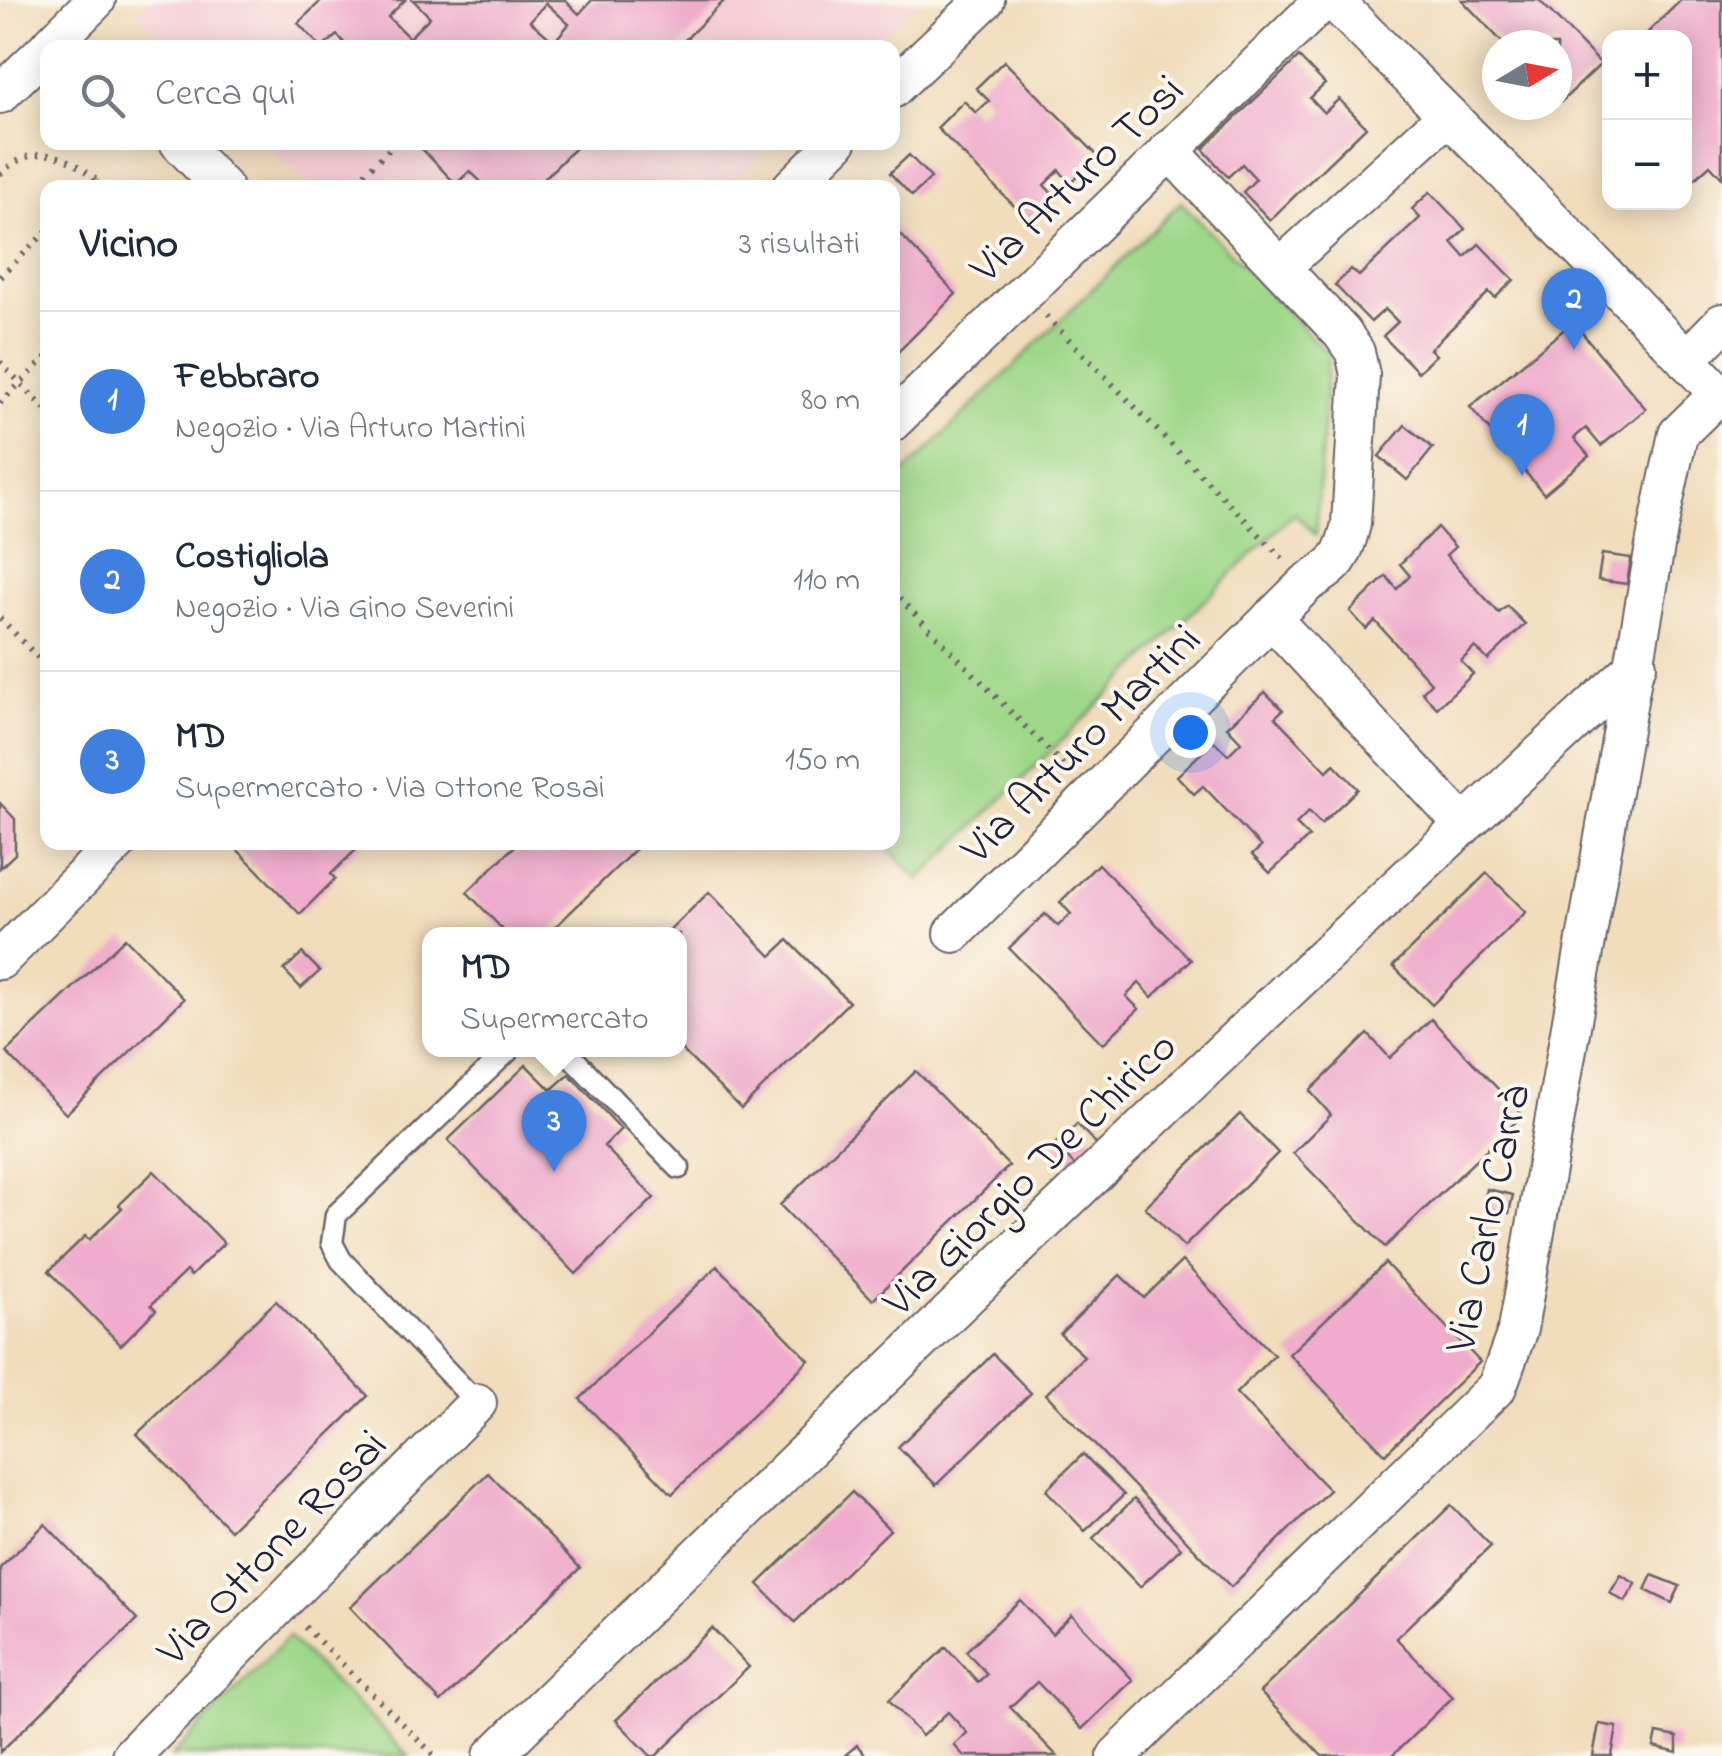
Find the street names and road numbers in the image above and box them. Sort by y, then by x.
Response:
street label: Via Arturo Tosi [955,61,1201,301]
street label: Via Arturo Martini [946,610,1218,882]
street label: Via Giorgio De Chirico [868,1017,1195,1335]
street label: Via Carlo Carrà [1429,1079,1550,1360]
street label: Via Ottone Rosai [142,1416,404,1684]

